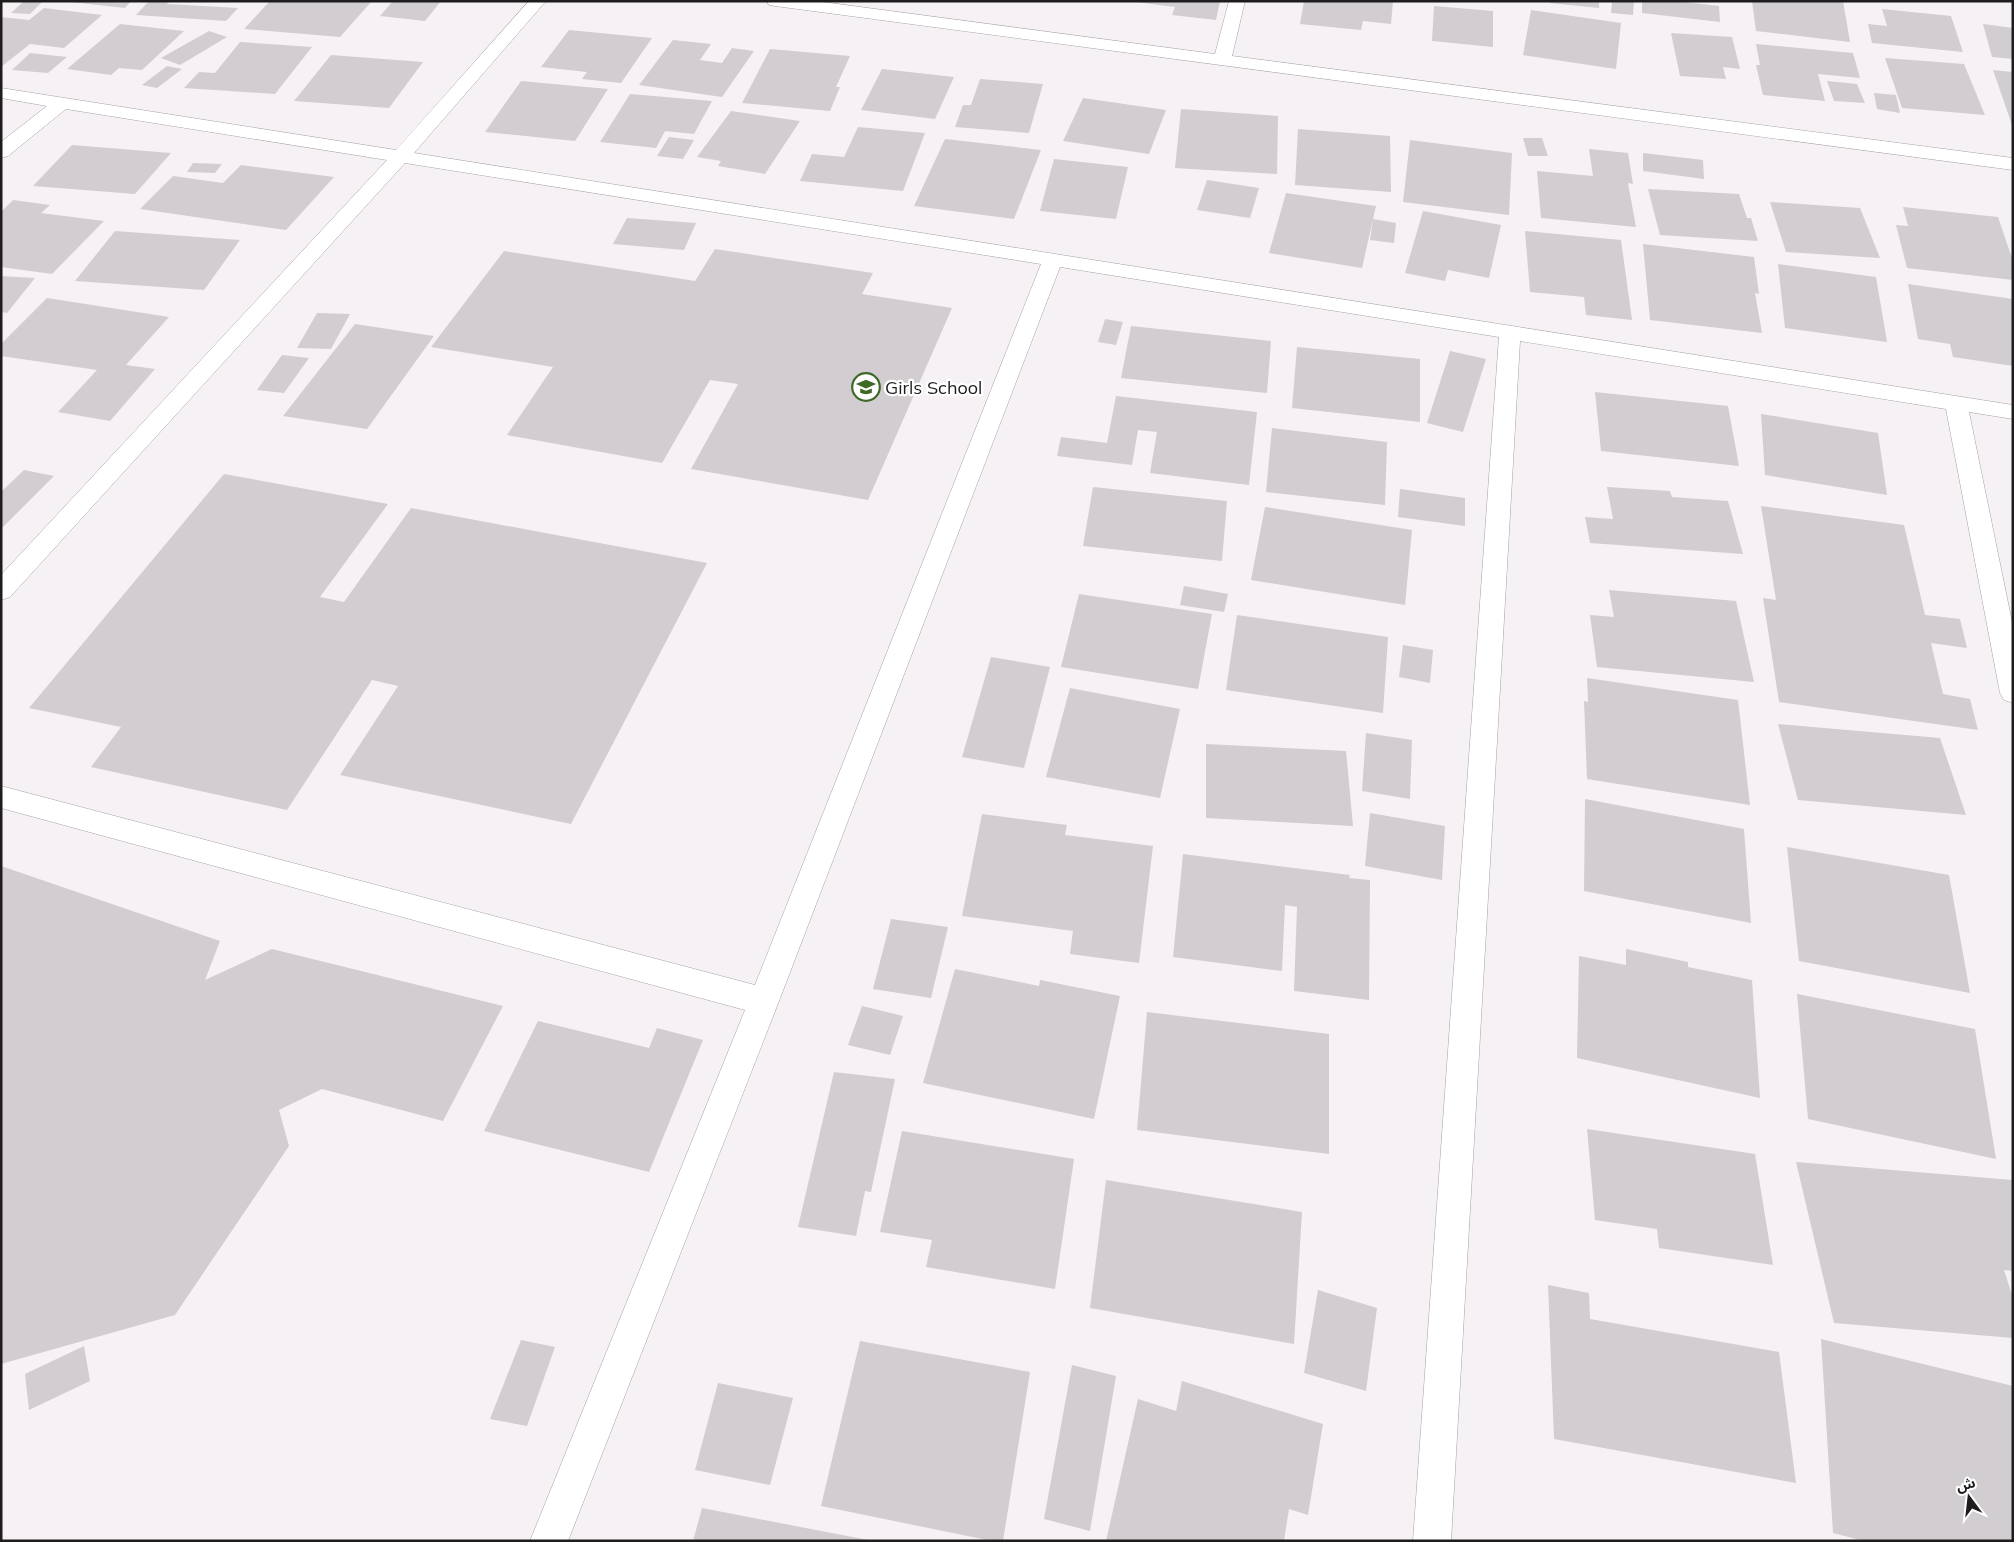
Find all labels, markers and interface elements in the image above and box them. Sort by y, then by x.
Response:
school or university icon: Girls School [851,372,881,402]
place label: Girls School [885,376,982,399]
north arrow [1944,1472,1994,1522]
text: ش [1954,1473,1977,1496]

